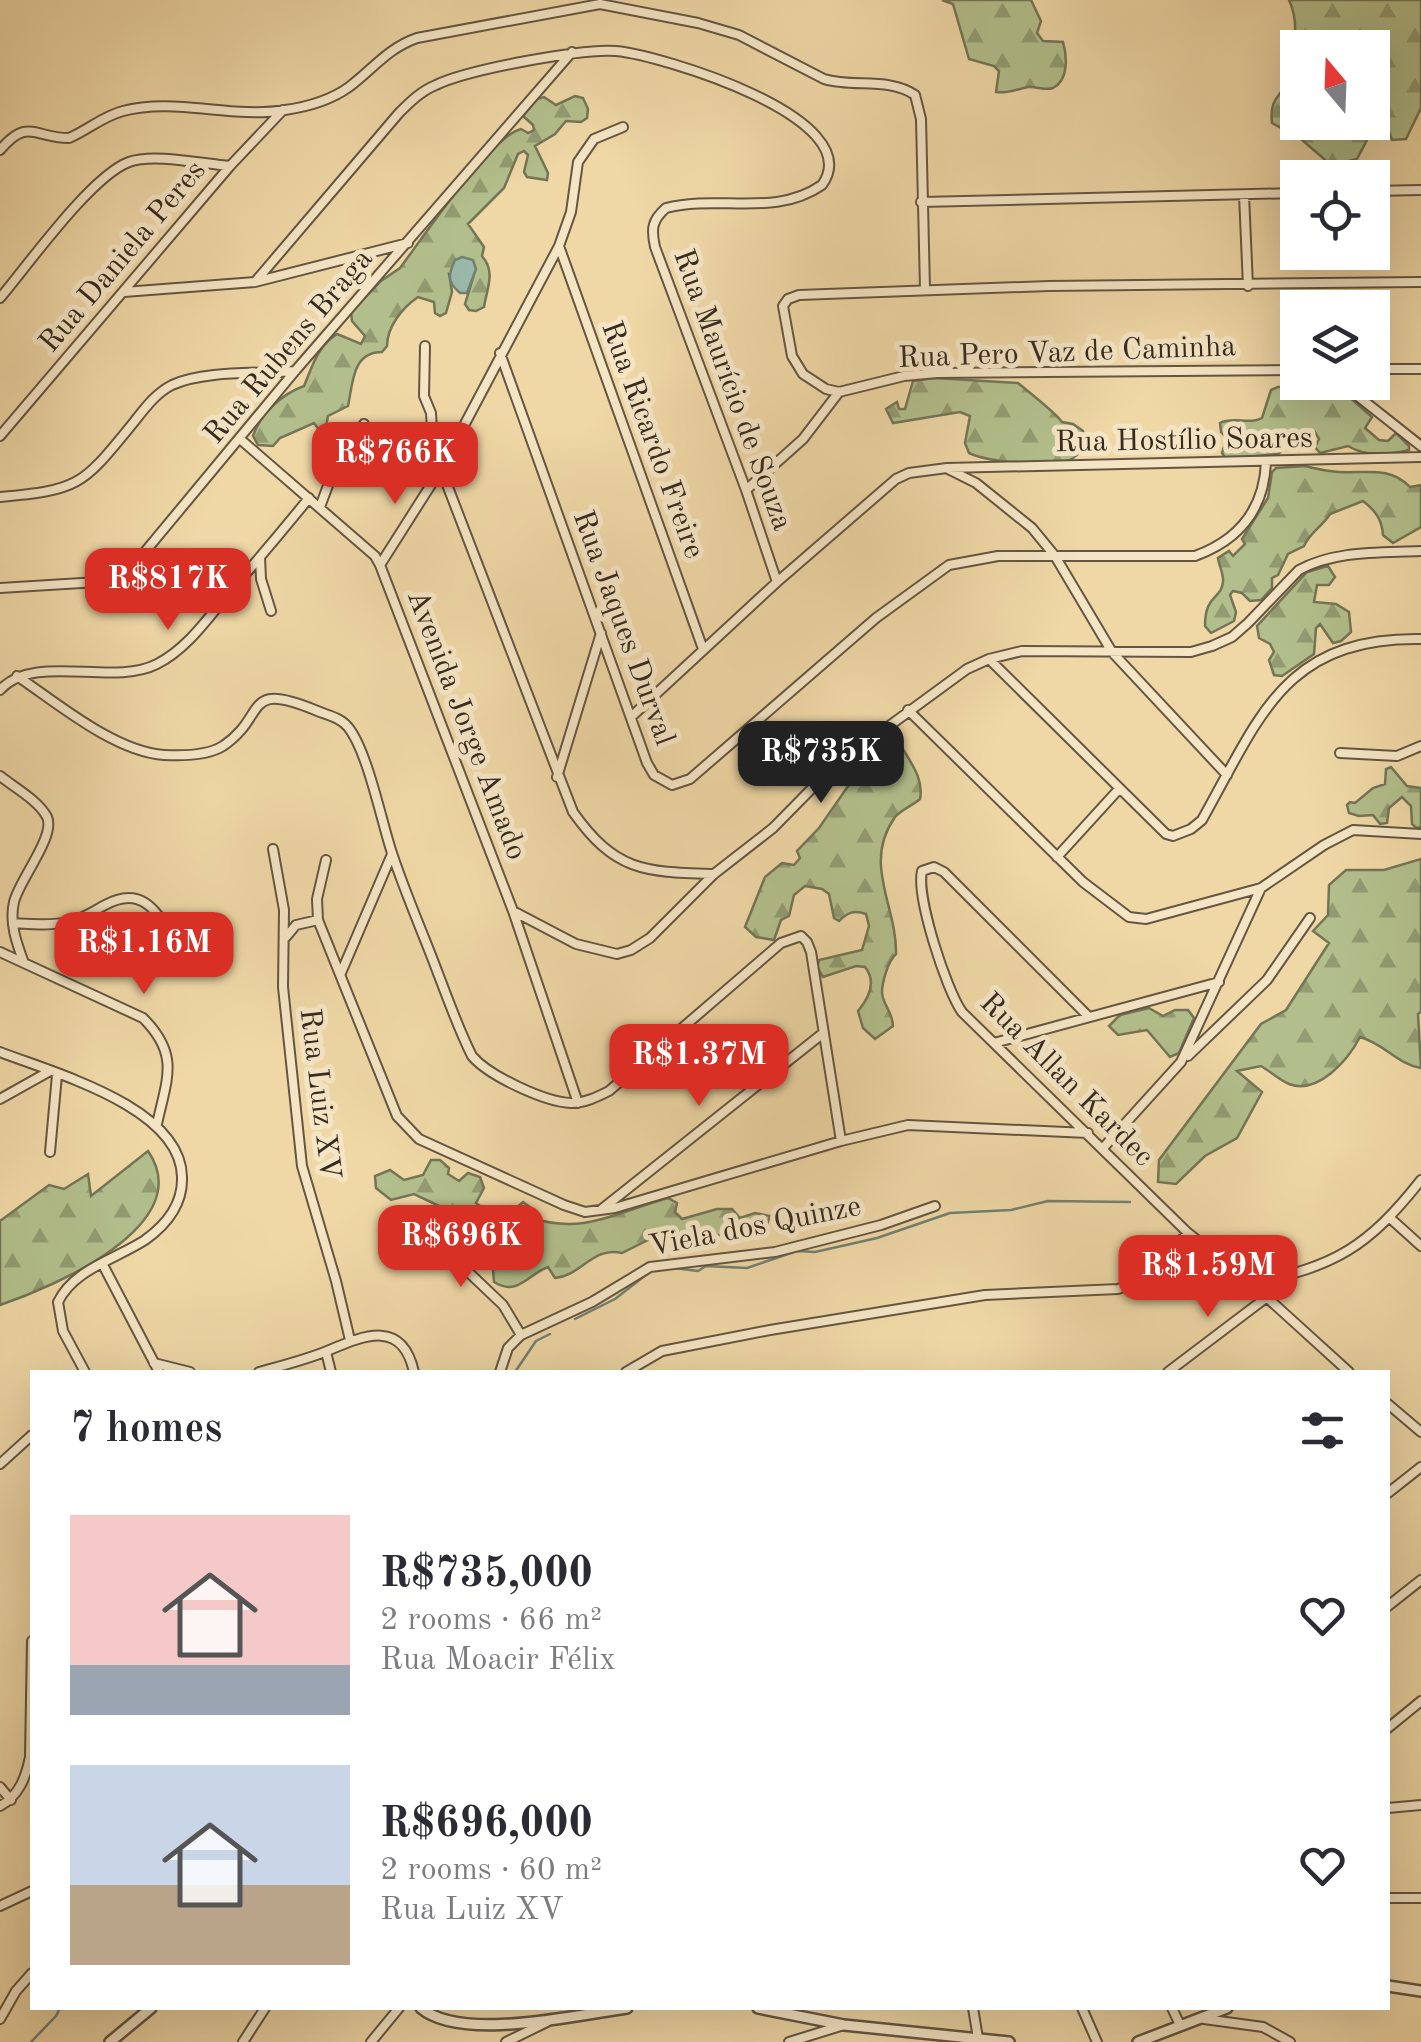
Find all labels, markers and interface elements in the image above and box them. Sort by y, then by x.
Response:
north arrow [1280,30,1390,140]
map controls [1280,30,1390,400]
street label: Rua Daniela Peres [34,155,212,359]
button: locate [1280,160,1390,270]
street label: Rua Rubens Braga [199,244,379,450]
street label: Rua Maurício de Souza [667,245,797,535]
button: layers [1280,290,1390,400]
street label: Rua Ricardo Freire [595,317,709,563]
street label: Rua Pero Vaz de Caminha [897,332,1237,374]
pin: R$766K [314,422,476,507]
street label: Rua Hostílio Soares [1055,424,1313,458]
text: R$766K [334,438,456,470]
street label: Rua Jaques Durval [567,507,679,749]
pin: R$817K [87,548,249,633]
text: R$817K [107,564,229,596]
street label: Avenida Jorge Amado [401,586,531,864]
pin: R$735K [740,721,902,806]
text: R$735K [760,737,882,769]
pin: R$1.16M [52,912,236,997]
text: R$1.16M [76,928,212,960]
street label: Rua Allan Kardec [974,988,1158,1172]
street label: Rua Luiz XV [294,1007,344,1181]
pin: R$1.37M [607,1024,791,1109]
text: R$1.37M [631,1040,767,1072]
street label: Viela dos Quinze [646,1192,864,1262]
pin: R$696K [380,1205,542,1290]
text: R$696K [400,1221,522,1253]
pin: R$1.59M [1116,1235,1300,1320]
text: R$1.59M [1140,1251,1276,1283]
icon: filters [1295,1403,1350,1458]
text: 7 homes [70,1409,222,1451]
text: R$735,000 [380,1554,593,1596]
icon: home [150,1555,270,1675]
icon: heart [1295,1588,1350,1643]
text: 2 rooms · 66 m² [380,1605,602,1637]
text: Rua Moacir Félix [380,1645,616,1677]
text: R$696,000 [380,1804,593,1846]
icon: home [150,1805,270,1925]
icon: heart [1295,1838,1350,1893]
text: 2 rooms · 60 m² [380,1855,602,1887]
text: Rua Luiz XV [380,1895,564,1927]

